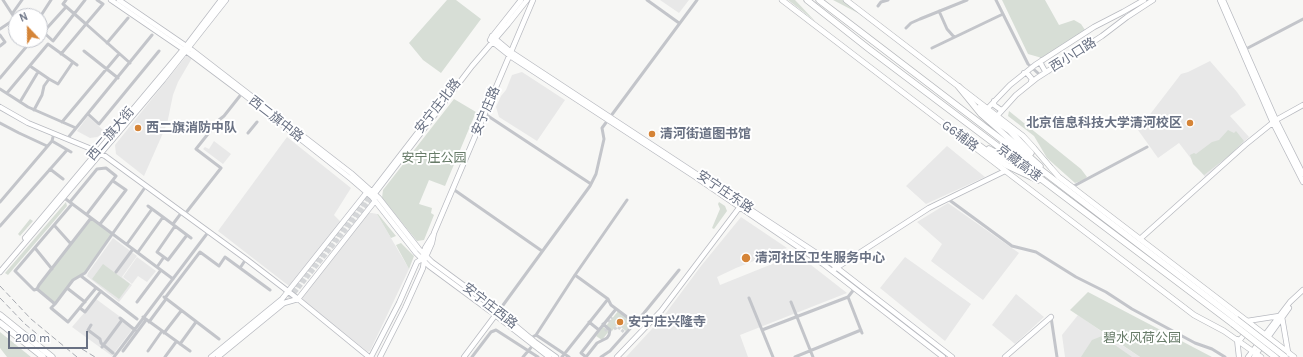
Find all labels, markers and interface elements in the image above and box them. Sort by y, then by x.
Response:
north arrow [8,8,48,48]
text: N [18,10,30,25]
street label: 西小口路 [1047,35,1099,75]
street label: 安宁庄北路 [412,76,464,136]
street label: 安宁庄路 [469,84,503,138]
street label: 西二旗中路 [246,93,306,145]
street label: 西二旗大街 [84,104,138,164]
place label: 北京信息科技大学清河校区 [1026,115,1182,131]
street label: G6辅路 [939,117,981,155]
marker: 北京信息科技大学清河校区 [1185,118,1195,128]
place label: 西二旗消防中队 [146,120,237,136]
marker: 西二旗消防中队 [133,123,143,133]
place label: 清河街道图书馆 [660,126,751,142]
marker: 清河街道图书馆 [647,129,657,139]
street label: 京藏高速 [994,141,1044,185]
park label: 安宁庄公园 [402,150,466,166]
street label: 安宁庄东路 [694,167,756,217]
place label: 清河社区卫生服务中心 [755,250,885,266]
marker: 清河社区卫生服务中心 [740,252,752,264]
street label: 安宁庄西路 [460,280,520,332]
place label: 安宁庄兴隆寺 [628,314,706,330]
marker: 安宁庄兴隆寺 [615,317,625,327]
scale bar [10,323,90,349]
park label: 碧水风荷公园 [1103,330,1181,346]
text: 200 m [15,331,50,345]

